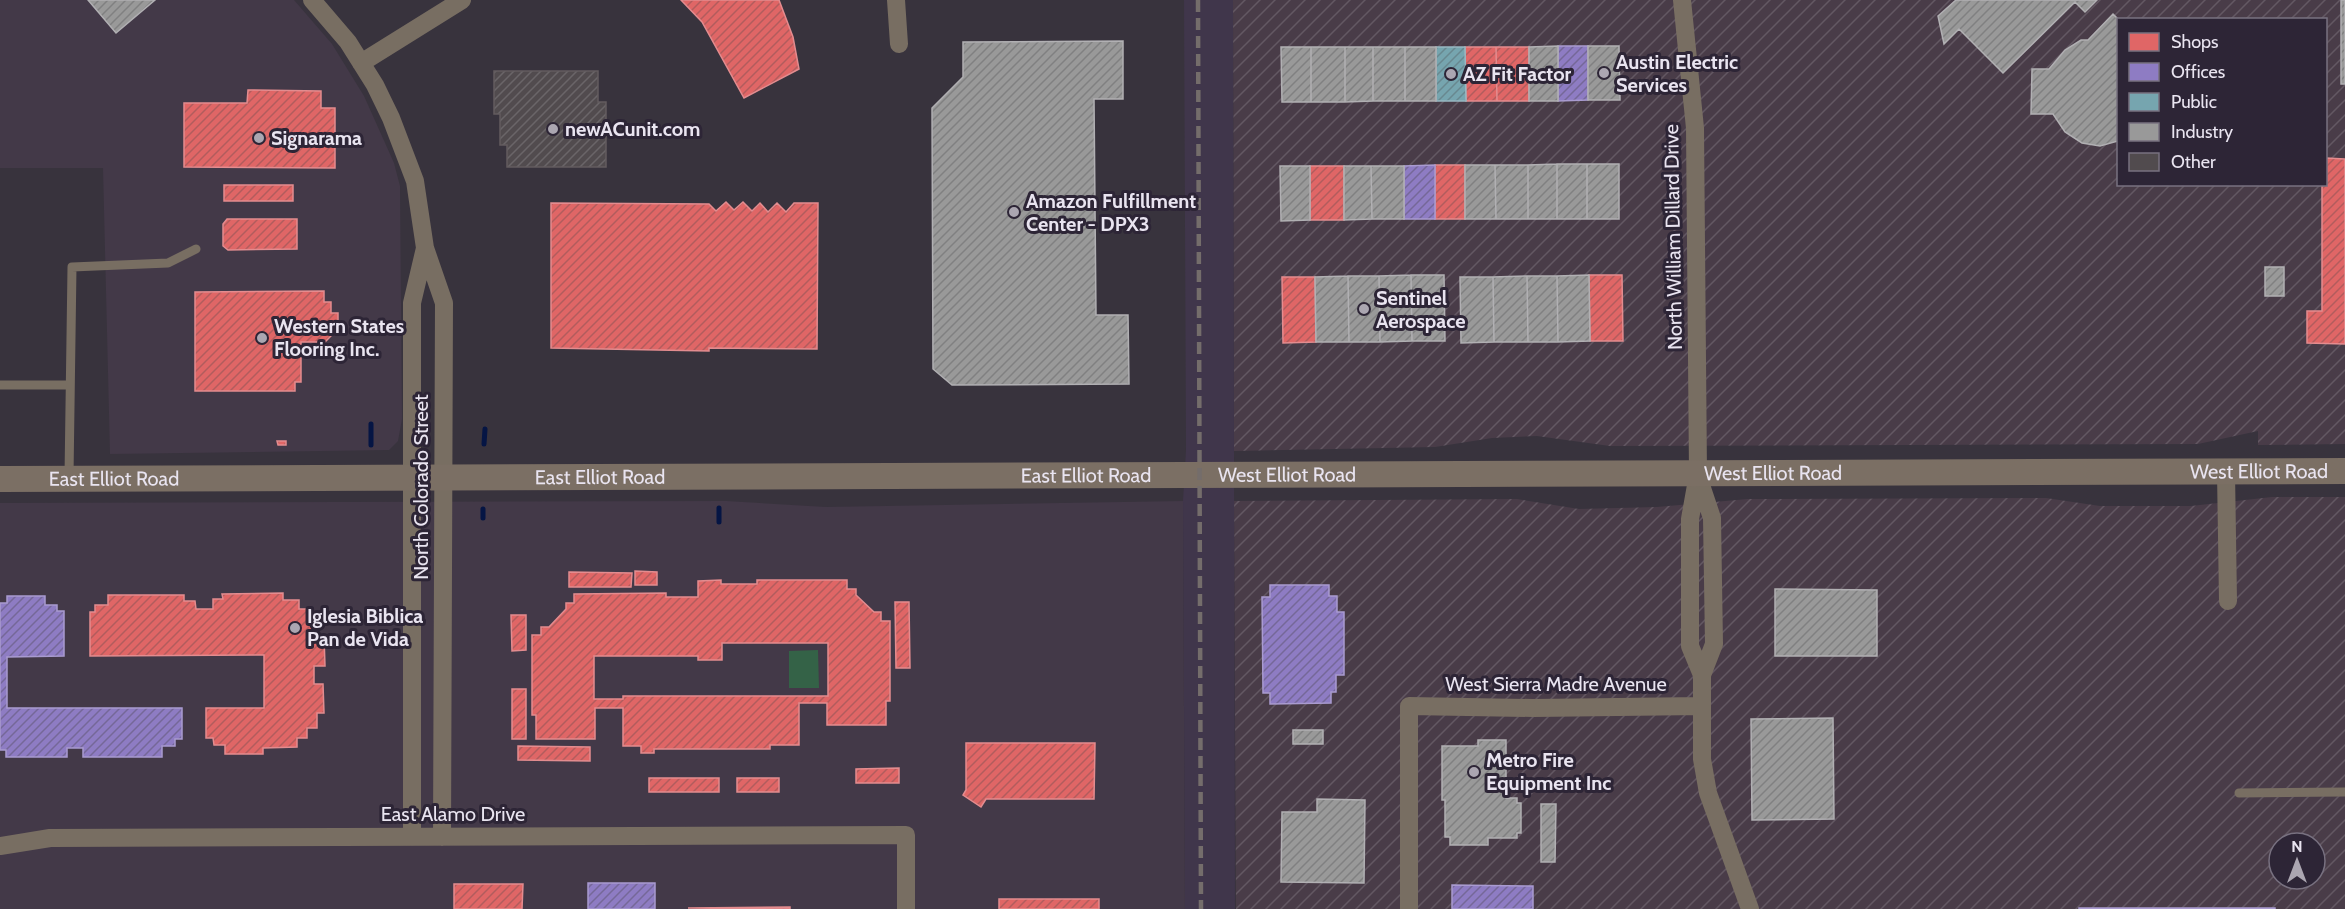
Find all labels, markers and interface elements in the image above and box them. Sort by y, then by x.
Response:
legend [2117,18,2327,186]
text: Shops [2171,31,2219,53]
place label: Austin Electric Services [1616,50,1738,97]
text: Offices [2171,61,2225,83]
place label: AZ Fit Factor [1463,62,1572,86]
marker: Austin Electric Services [1597,66,1611,80]
marker: AZ Fit Factor [1444,67,1458,81]
text: Public [2171,91,2217,113]
place label: newACunit.com [565,117,700,141]
text: Industry [2171,121,2233,143]
marker: newACunit.com [546,122,560,136]
street label: North William Dillard Drive [1659,124,1687,350]
place label: Signarama [271,126,362,150]
marker: Signarama [252,131,266,145]
text: Other [2171,151,2216,173]
place label: Amazon Fulfillment Center - DPX3 [1026,189,1196,236]
marker: Amazon Fulfillment Center - DPX3 [1007,205,1021,219]
place label: Sentinel Aerospace [1376,286,1466,333]
marker: Sentinel Aerospace [1357,302,1371,316]
place label: Western States Flooring Inc. [274,314,404,361]
marker: Western States Flooring Inc. [255,331,269,345]
street label: North Colorado Street [409,394,433,580]
street label: West Elliot Road [2190,459,2328,484]
street label: West Elliot Road [1704,461,1842,485]
street label: West Elliot Road [1218,462,1356,487]
street label: East Elliot Road [1021,463,1151,488]
street label: East Elliot Road [535,465,665,489]
street label: East Elliot Road [49,466,179,491]
place label: Iglesia Biblica Pan de Vida [307,604,423,651]
marker: Iglesia Biblica Pan de Vida [288,621,302,635]
street label: West Sierra Madre Avenue [1445,672,1667,696]
place label: Metro Fire Equipment Inc [1486,748,1611,795]
marker: Metro Fire Equipment Inc [1467,765,1481,779]
street label: East Alamo Drive [381,802,525,826]
north arrow [2267,831,2327,891]
text: N [2291,837,2303,856]

